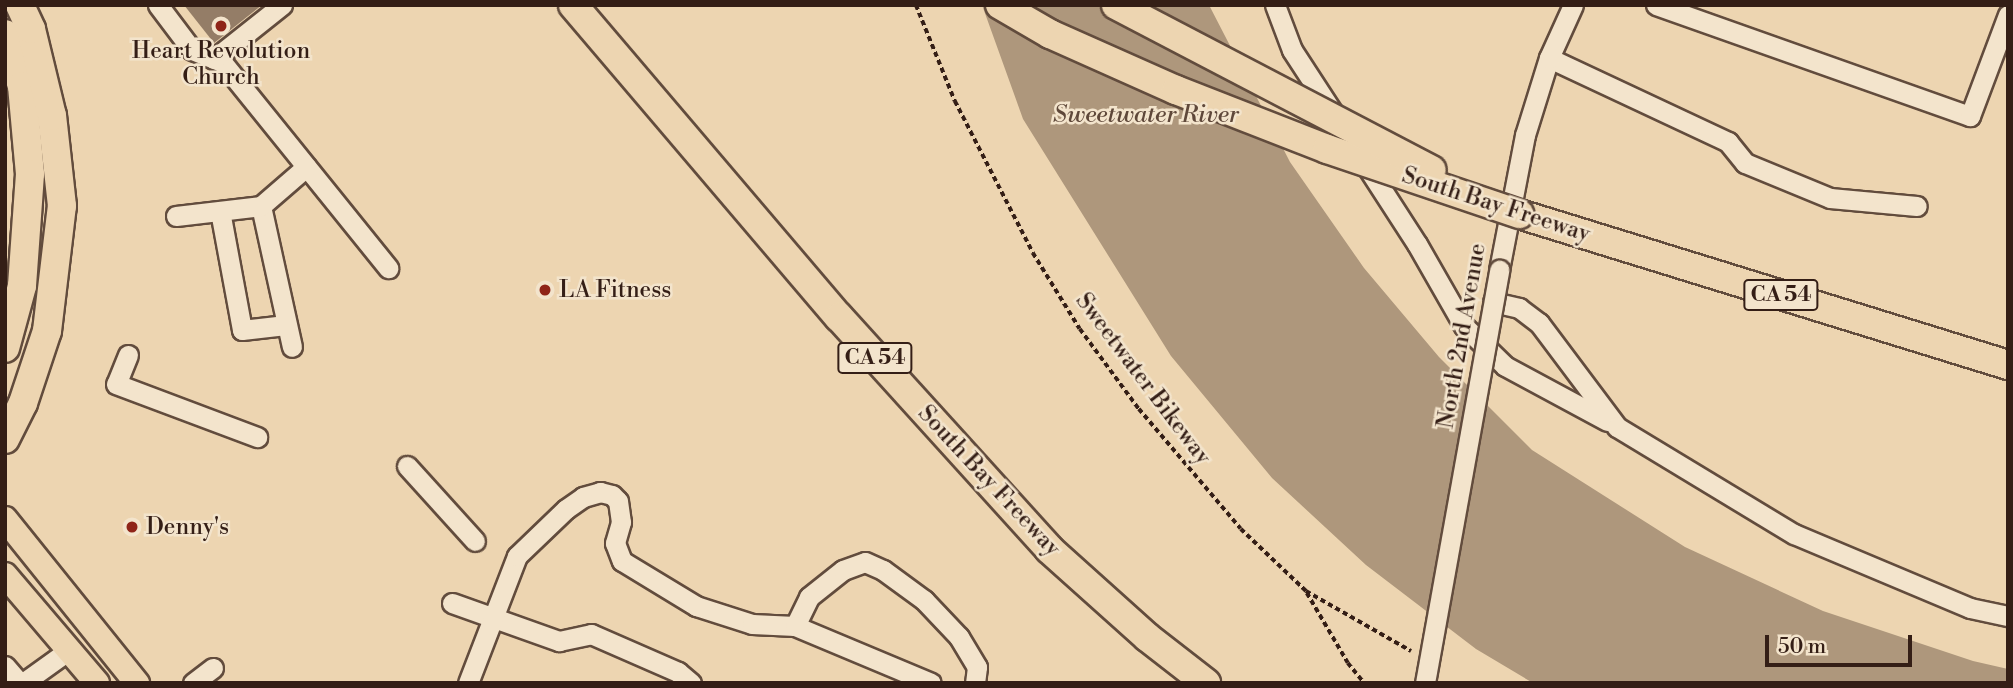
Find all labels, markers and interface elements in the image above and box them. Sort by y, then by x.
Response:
marker: Heart Revolution Church [213,18,229,34]
place label: Heart Revolution Church [132,37,310,91]
water label: Sweetwater River [1053,102,1239,130]
street label: South Bay Freeway [1398,162,1594,248]
street label: North 2nd Avenue [1432,241,1492,431]
place label: LA Fitness [559,276,671,304]
road number: CA 54 [1742,278,1820,312]
marker: LA Fitness [537,282,553,298]
street label: Sweetwater Bikeway [1070,288,1216,470]
road number: CA 54 [836,340,914,376]
street label: South Bay Freeway [912,400,1066,562]
place label: Denny's [146,513,229,541]
marker: Denny's [124,519,140,535]
scale bar [1768,622,1915,666]
text: 50 m [1778,634,1826,660]

